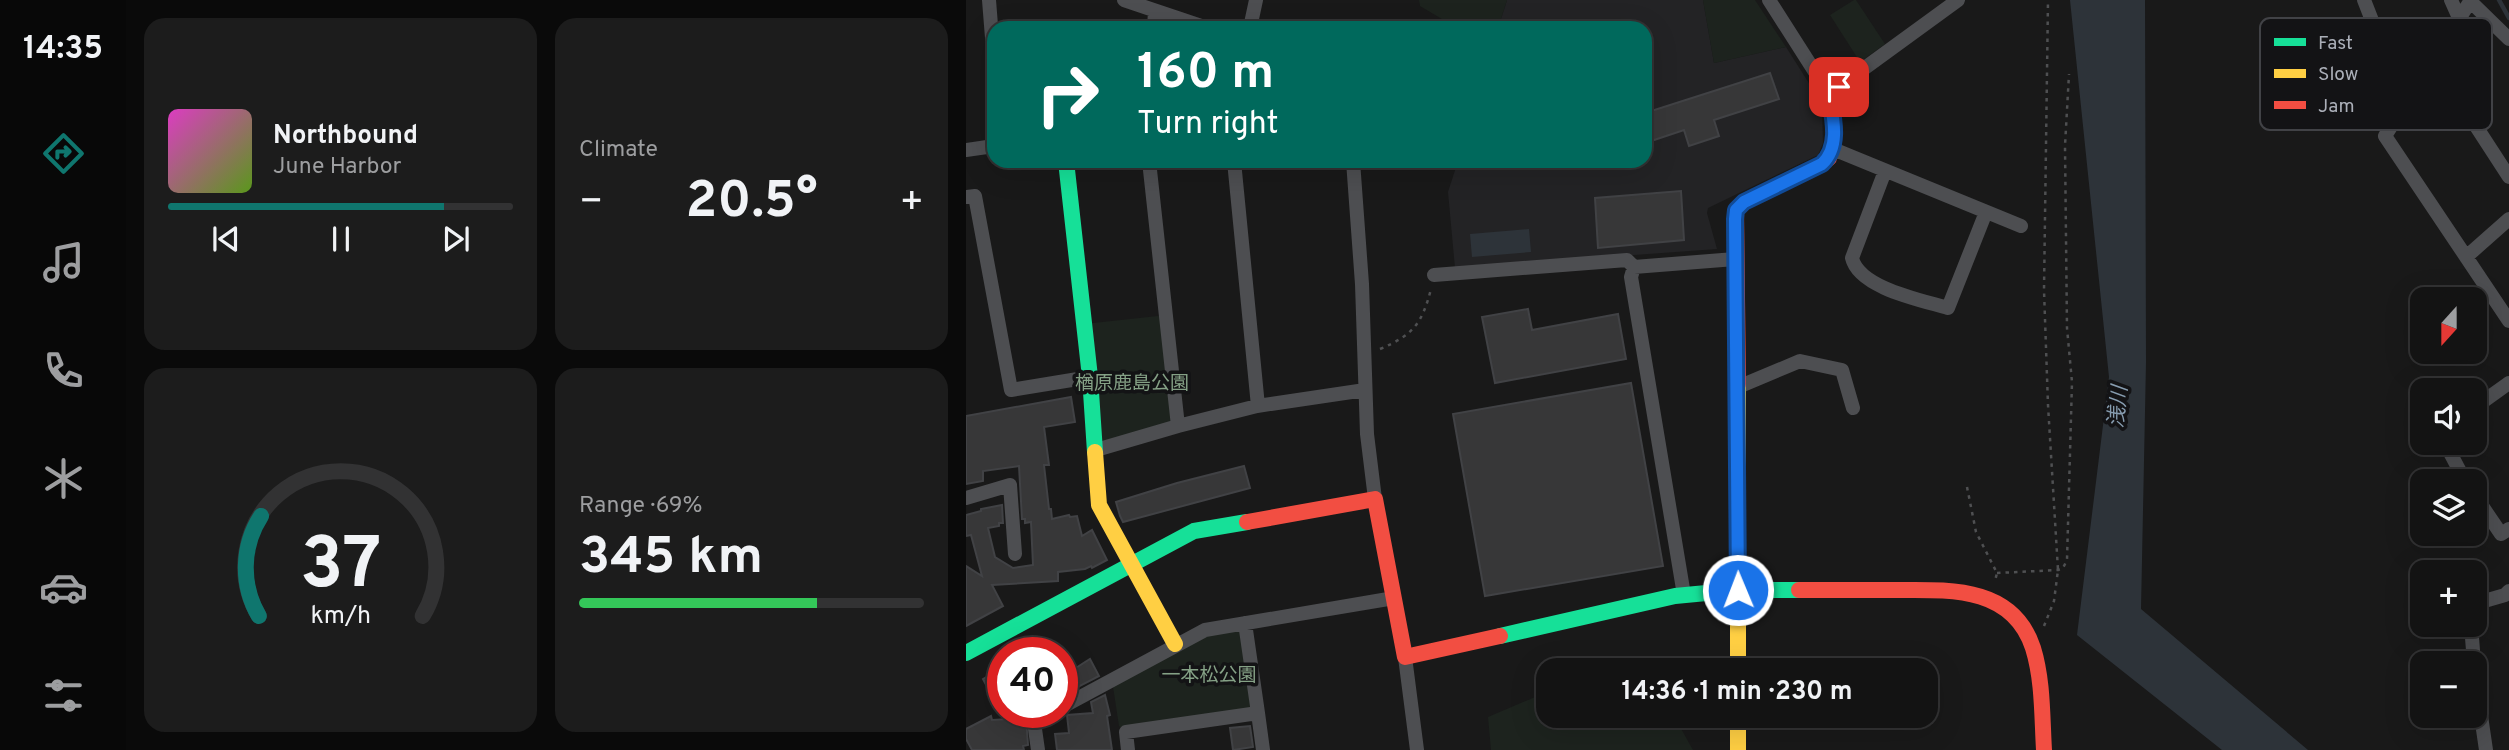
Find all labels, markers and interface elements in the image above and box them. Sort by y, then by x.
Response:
legend [2260,18,2492,130]
text: 14:35 [23,30,103,70]
text: Fast [2318,32,2353,56]
text: 160 m [1137,44,1274,106]
icon: right [1022,49,1113,140]
pin [1809,57,1869,117]
text: Slow [2318,63,2358,87]
icon: arrive [1820,68,1858,106]
text: Jam [2318,95,2355,119]
text: Turn right [1137,105,1279,145]
text: Northbound [273,120,418,153]
icon: directions [39,129,88,178]
text: Climate [579,136,658,165]
text: June Harbor [273,153,401,182]
text: 20.5° [685,170,818,236]
text: − [579,179,604,228]
text: + [899,179,924,228]
icon: previous [207,220,245,258]
icon: pause [322,220,360,258]
icon: next [437,220,475,258]
icon: music [39,238,88,287]
north arrow [2410,287,2487,364]
map controls [2410,287,2487,728]
icon: phone [39,346,88,395]
park label: 楢原鹿島公園 [1075,372,1189,396]
button: sound [2410,378,2487,455]
water label: 浅川 [2103,383,2135,429]
icon: climate [39,454,88,503]
button: layers [2410,469,2487,546]
text: Range · 69% [579,492,702,521]
text: 37 [300,522,381,614]
text: 345 km [579,526,763,592]
position arrow [1701,553,1775,627]
button: + [2410,560,2487,637]
icon: car [39,563,88,612]
text: km/h [310,601,371,633]
speed limit sign: 40 [987,637,1078,728]
button: − [2410,651,2487,728]
park label: 一本松公園 [1161,664,1257,688]
icon: filters [39,671,88,720]
text: 14:36 · 1 min · 230 m [1622,676,1852,709]

